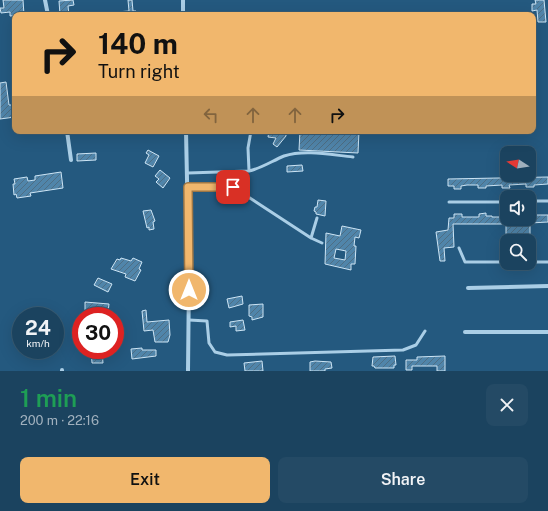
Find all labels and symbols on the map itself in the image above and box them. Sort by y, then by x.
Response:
north arrow [500,146,536,182]
pin [216,170,250,204]
position arrow [168,269,210,311]
speed limit sign: 30 [72,307,124,359]

